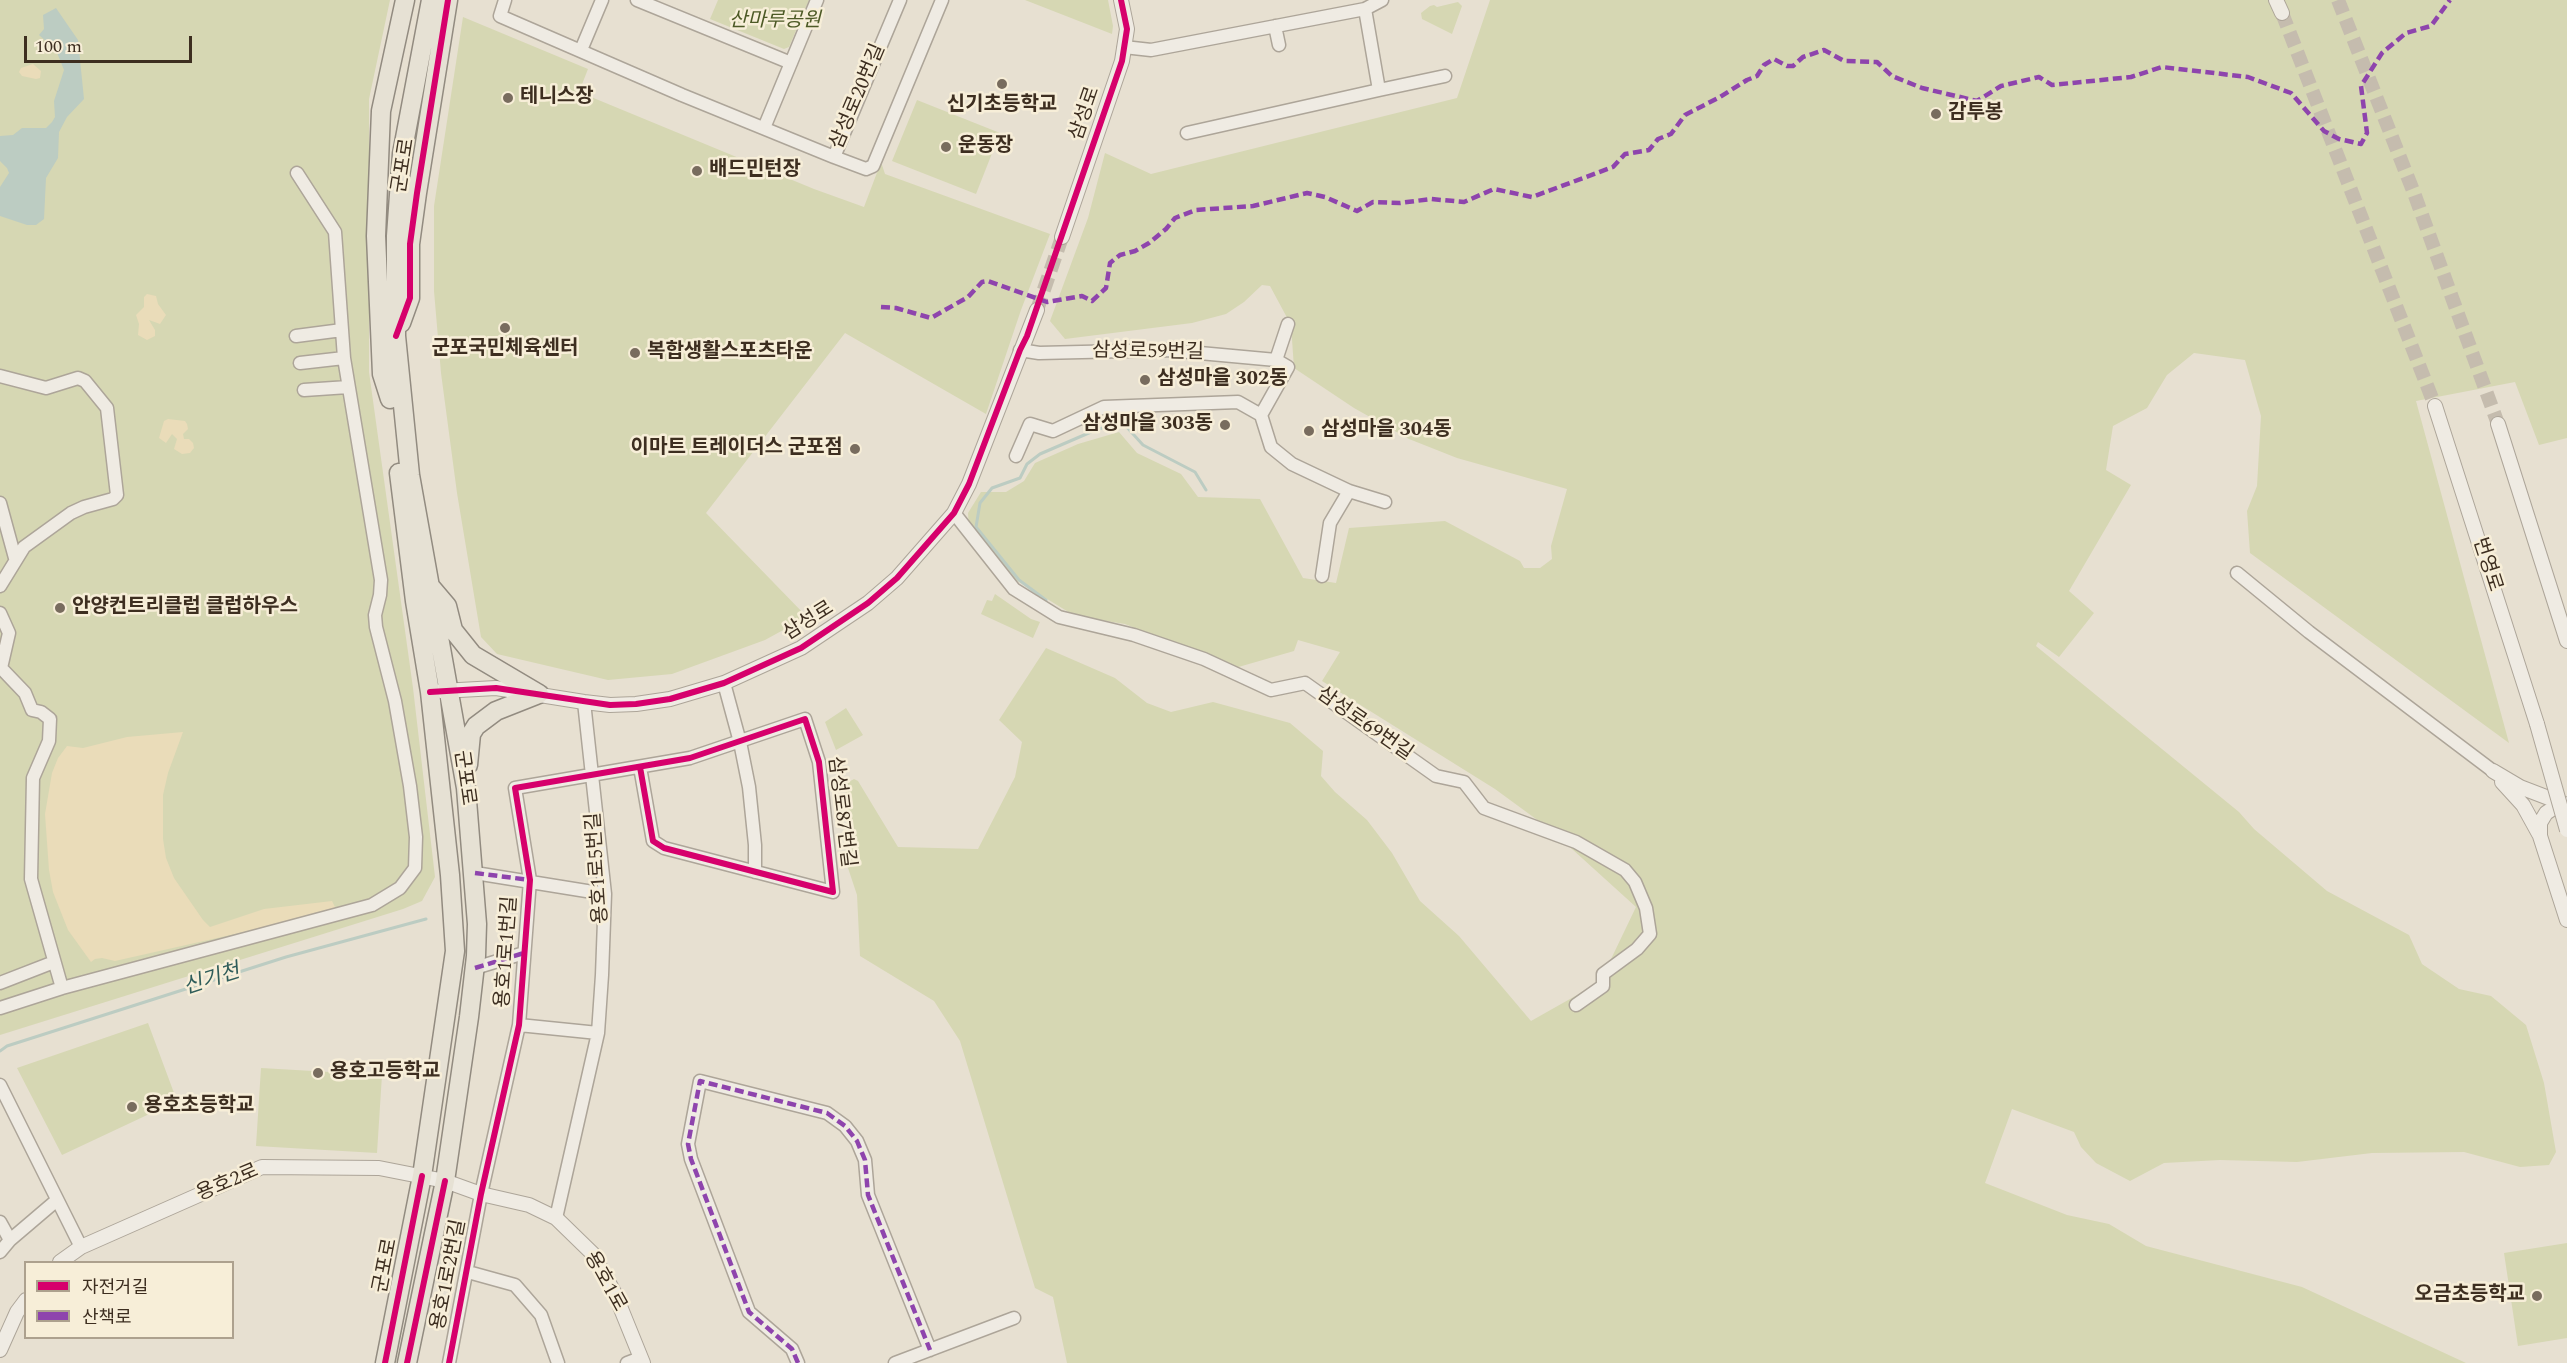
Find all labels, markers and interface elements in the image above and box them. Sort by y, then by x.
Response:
park label: 산마루공원 [729,10,821,34]
scale bar [27,24,195,62]
text: 100 m [35,33,82,60]
street label: 삼성로20번길 [826,41,892,153]
marker: 신기초등학교 [995,77,1009,91]
street label: 삼성로 [1066,84,1106,144]
place label: 테니스장 [520,86,594,110]
marker: 테니스장 [501,91,515,105]
place label: 신기초등학교 [947,94,1057,118]
place label: 감투봉 [1948,102,2003,126]
marker: 감투봉 [1929,107,1943,121]
place label: 운동장 [958,135,1013,159]
street label: 군포로 [389,137,421,195]
marker: 운동장 [939,140,953,154]
place label: 배드민턴장 [709,159,801,183]
marker: 배드민턴장 [690,164,704,178]
marker: 군포국민체육센터 [498,321,512,335]
place label: 군포국민체육센터 [431,338,579,362]
street label: 삼성로59번길 [1092,340,1204,366]
place label: 복합생활스포츠타운 [647,341,813,365]
marker: 복합생활스포츠타운 [628,346,642,360]
place label: 삼성마을 302동 [1157,368,1288,392]
marker: 삼성마을 302동 [1138,373,1152,387]
place label: 삼성마을 303동 [1082,413,1213,437]
marker: 삼성마을 303동 [1218,418,1232,432]
place label: 삼성마을 304동 [1321,419,1452,443]
marker: 삼성마을 304동 [1302,424,1316,438]
place label: 이마트 트레이더스 군포점 [631,437,843,461]
marker: 이마트 트레이더스 군포점 [848,442,862,456]
street label: 번영로 [2466,535,2506,595]
place label: 안양컨트리클럽 클럽하우스 [72,596,298,620]
street label: 삼성로 [779,597,839,647]
marker: 안양컨트리클럽 클럽하우스 [53,601,67,615]
street label: 삼성로69번길 [1311,683,1417,767]
street label: 군포로 [447,749,479,807]
street label: 삼성로87번길 [821,755,859,869]
street label: 용호1로5번길 [583,811,615,925]
street label: 용호1로1번길 [492,895,524,1009]
water label: 신기천 [181,960,243,1002]
place label: 용호고등학교 [330,1061,440,1085]
marker: 용호고등학교 [311,1066,325,1080]
place label: 용호초등학교 [144,1095,254,1119]
marker: 용호초등학교 [125,1100,139,1114]
street label: 용호2로 [193,1160,263,1208]
street label: 용호1로2번길 [428,1218,472,1332]
street label: 군포로 [370,1237,404,1295]
street label: 용호1로 [578,1248,630,1316]
legend [24,1261,234,1339]
text: 자전거길 [82,1274,148,1301]
place label: 오금초등학교 [2415,1284,2525,1308]
marker: 오금초등학교 [2530,1289,2544,1303]
text: 산책로 [82,1304,132,1331]

